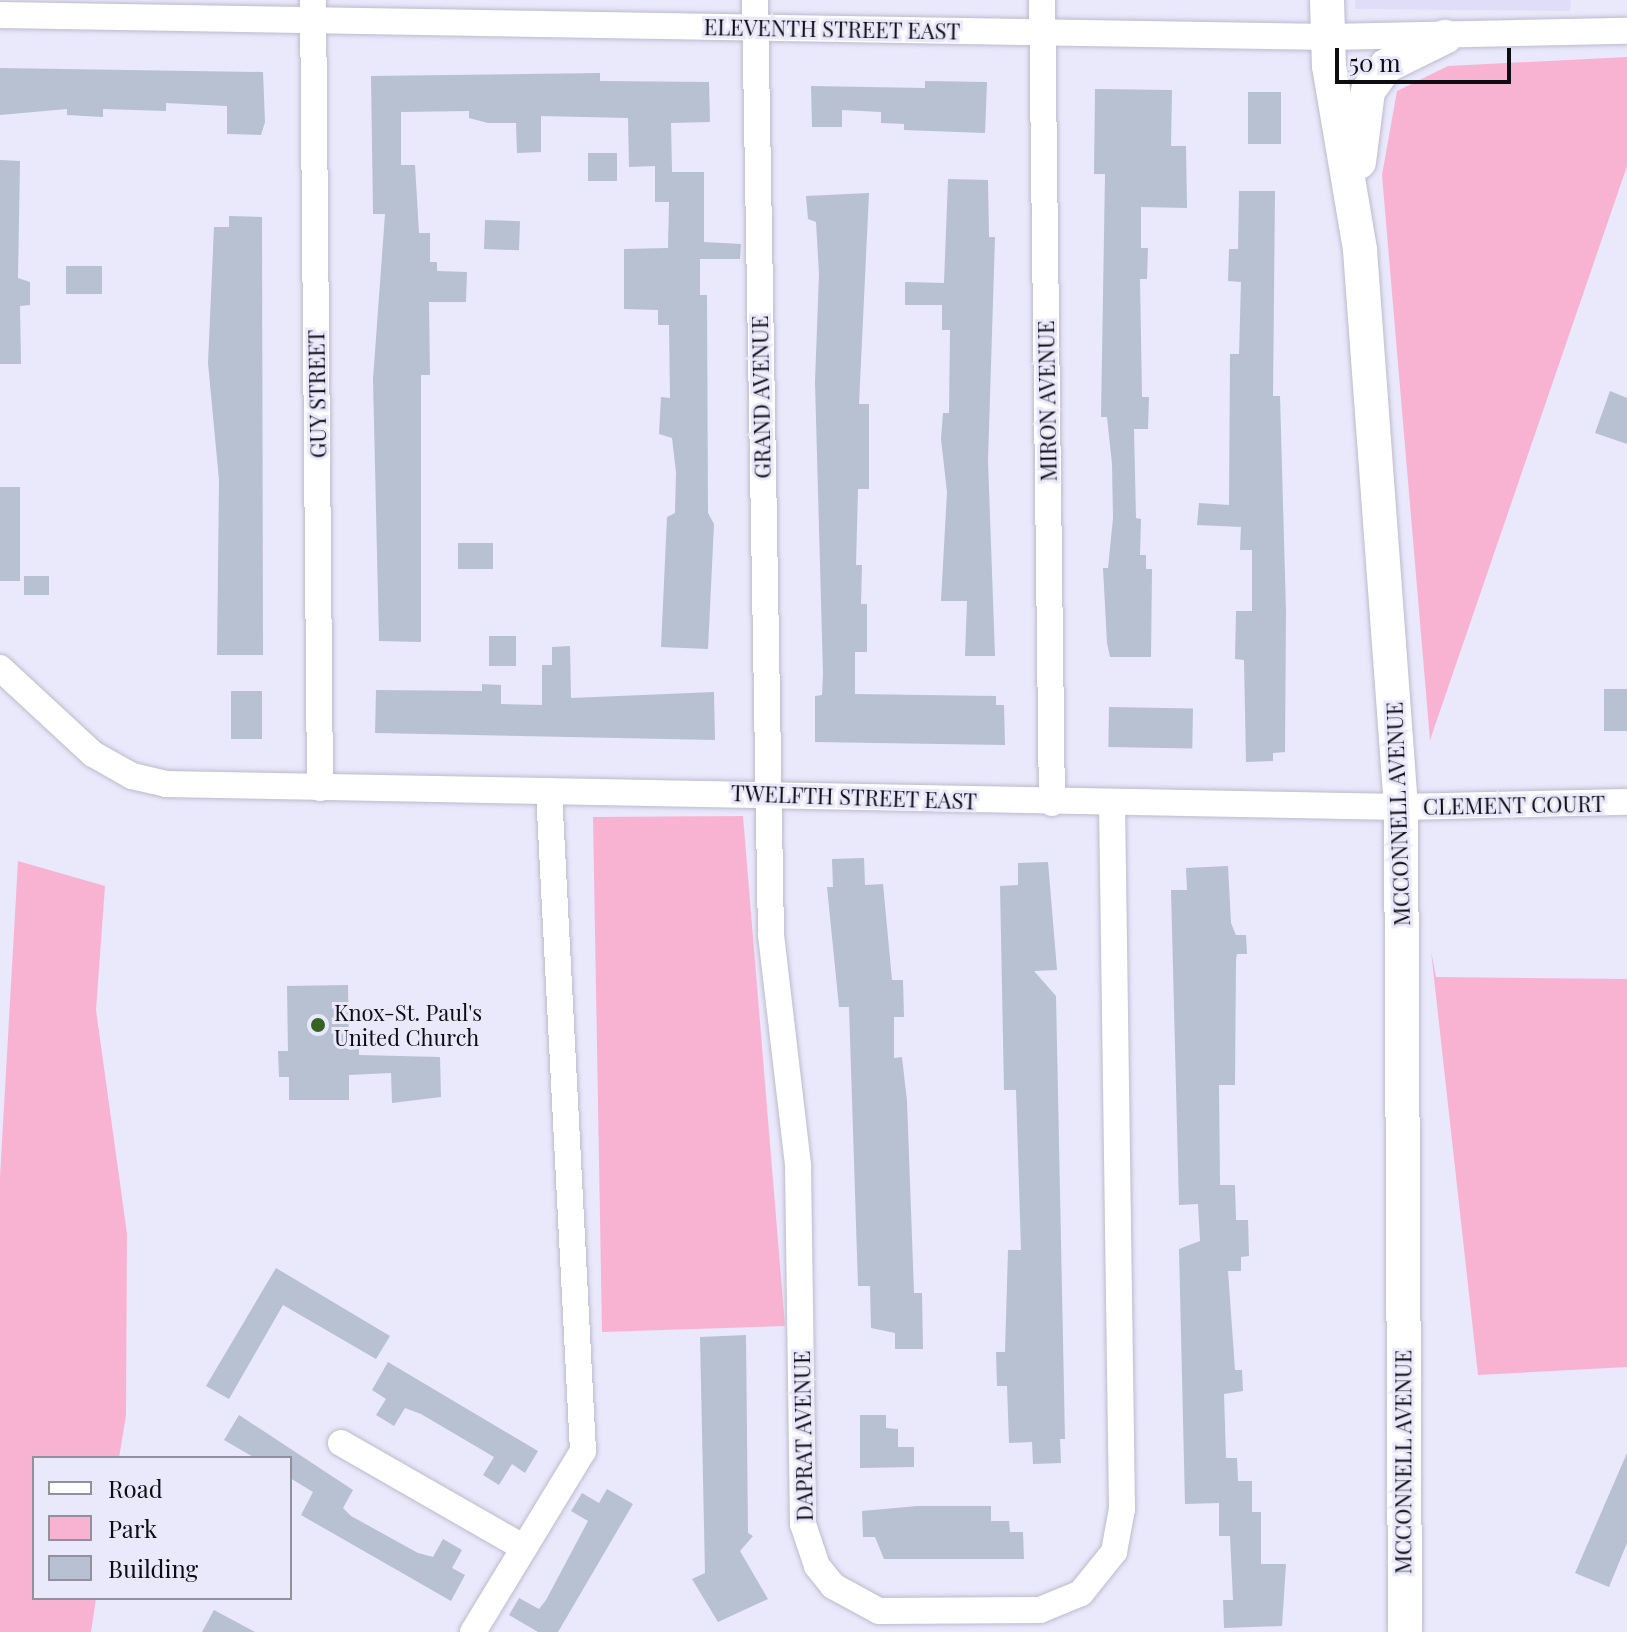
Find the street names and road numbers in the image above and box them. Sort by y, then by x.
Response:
street label: ELEVENTH STREET EAST [703,14,961,44]
street label: GRAND AVENUE [746,315,776,479]
street label: MIRON AVENUE [1032,320,1062,482]
street label: GUY STREET [303,329,331,459]
street label: MCCONNELL AVENUE [1381,701,1415,927]
street label: TWELFTH STREET EAST [730,780,978,814]
street label: CLEMENT COURT [1422,790,1606,820]
street label: MCCONNELL AVENUE [1390,1349,1416,1575]
street label: DAPRAT AVENUE [788,1350,818,1522]

